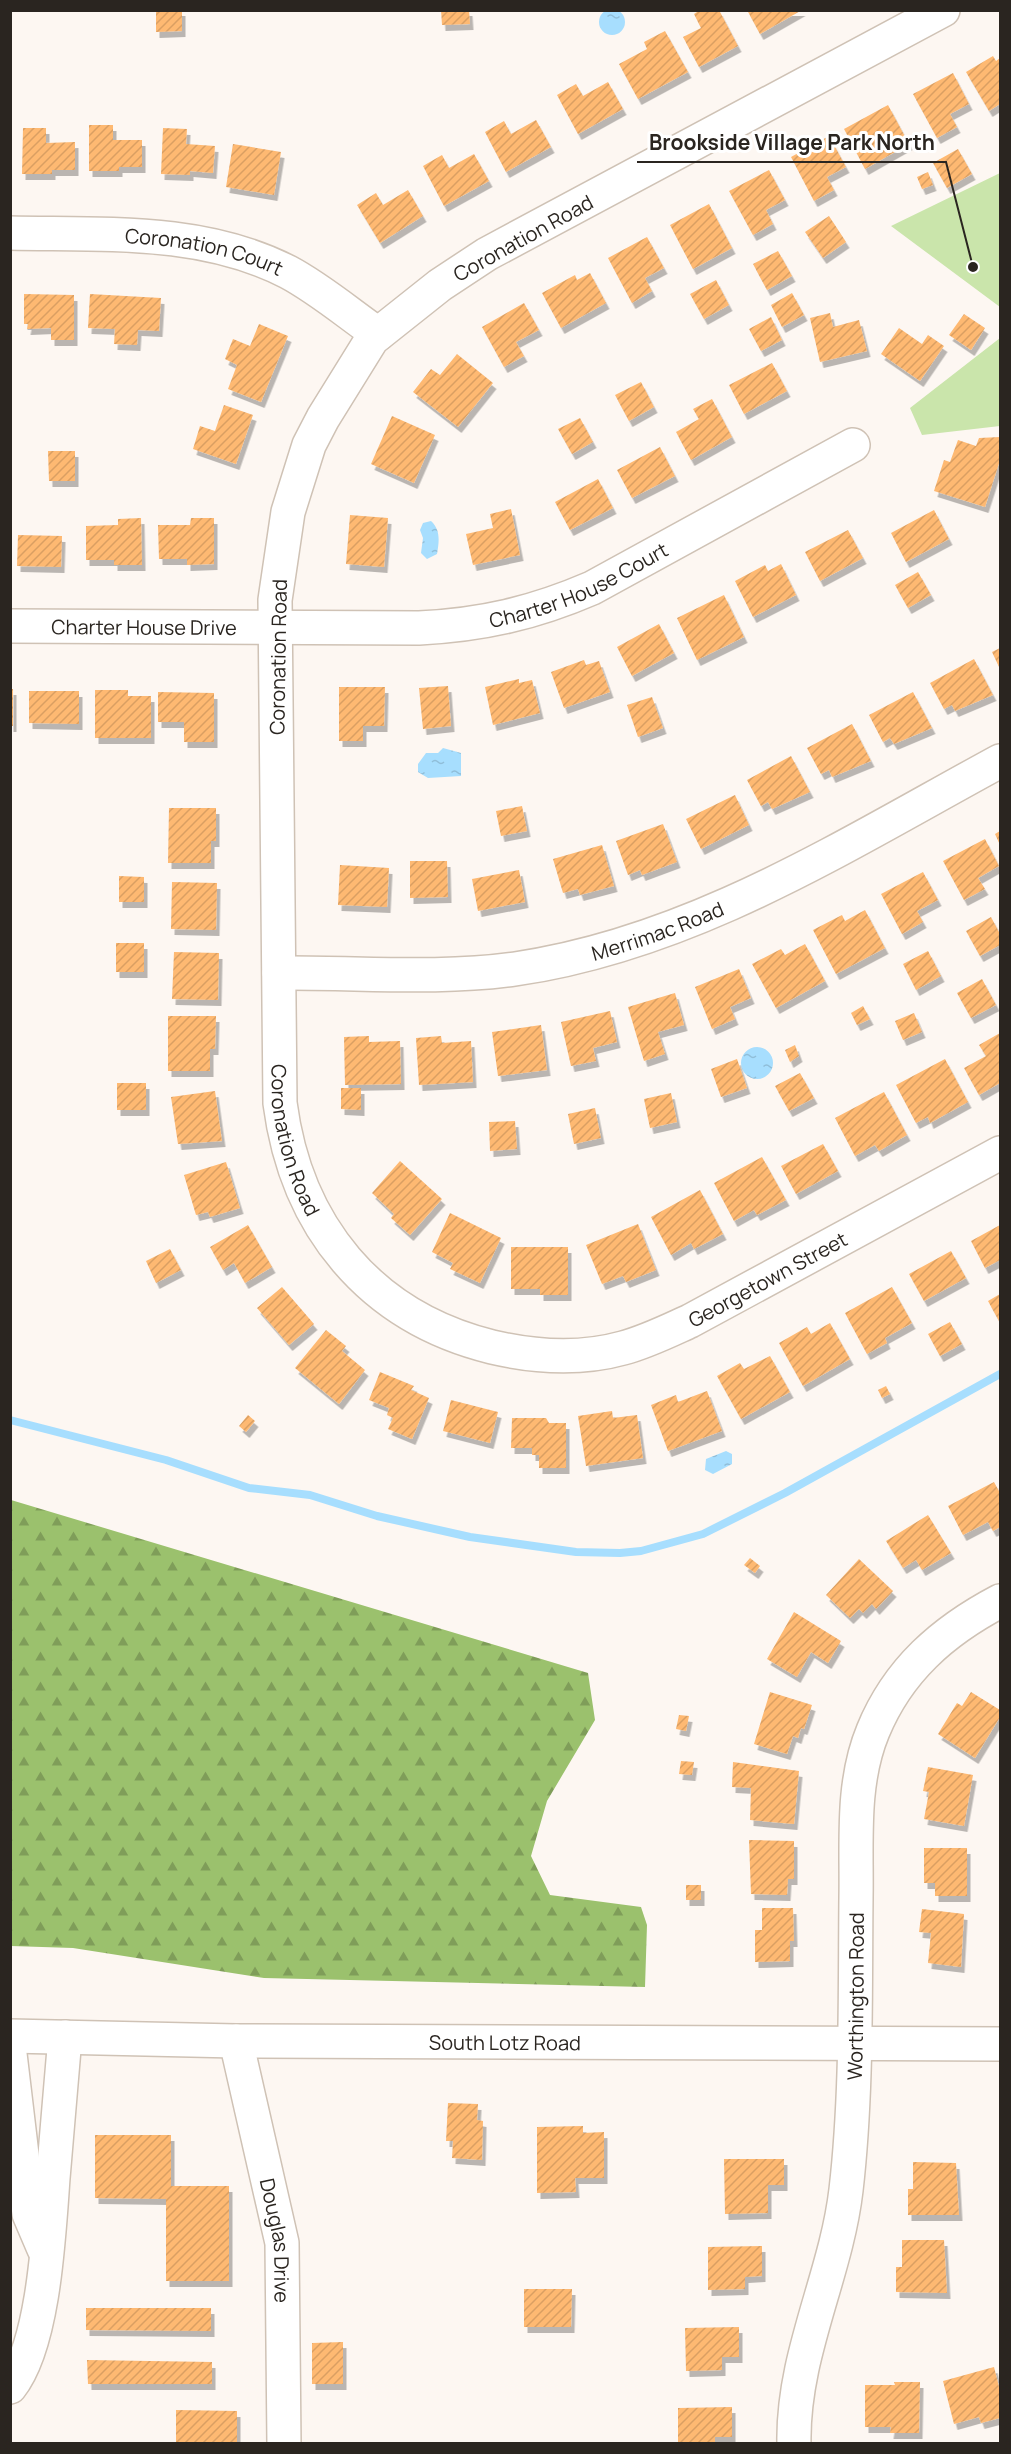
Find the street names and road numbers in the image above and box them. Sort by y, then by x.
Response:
street label: Coronation Road [448,188,598,288]
street label: Coronation Court [124,221,288,281]
street label: Charter House Court [487,536,673,633]
street label: Coronation Road [263,579,293,735]
street label: Charter House Drive [51,613,237,641]
street label: Merrimac Road [588,895,727,966]
street label: Coronation Road [266,1064,327,1220]
street label: Georgetown Street [683,1225,852,1333]
street label: Worthington Road [840,1912,869,2081]
street label: South Lotz Road [429,2028,581,2056]
street label: Douglas Drive [254,2175,296,2303]

